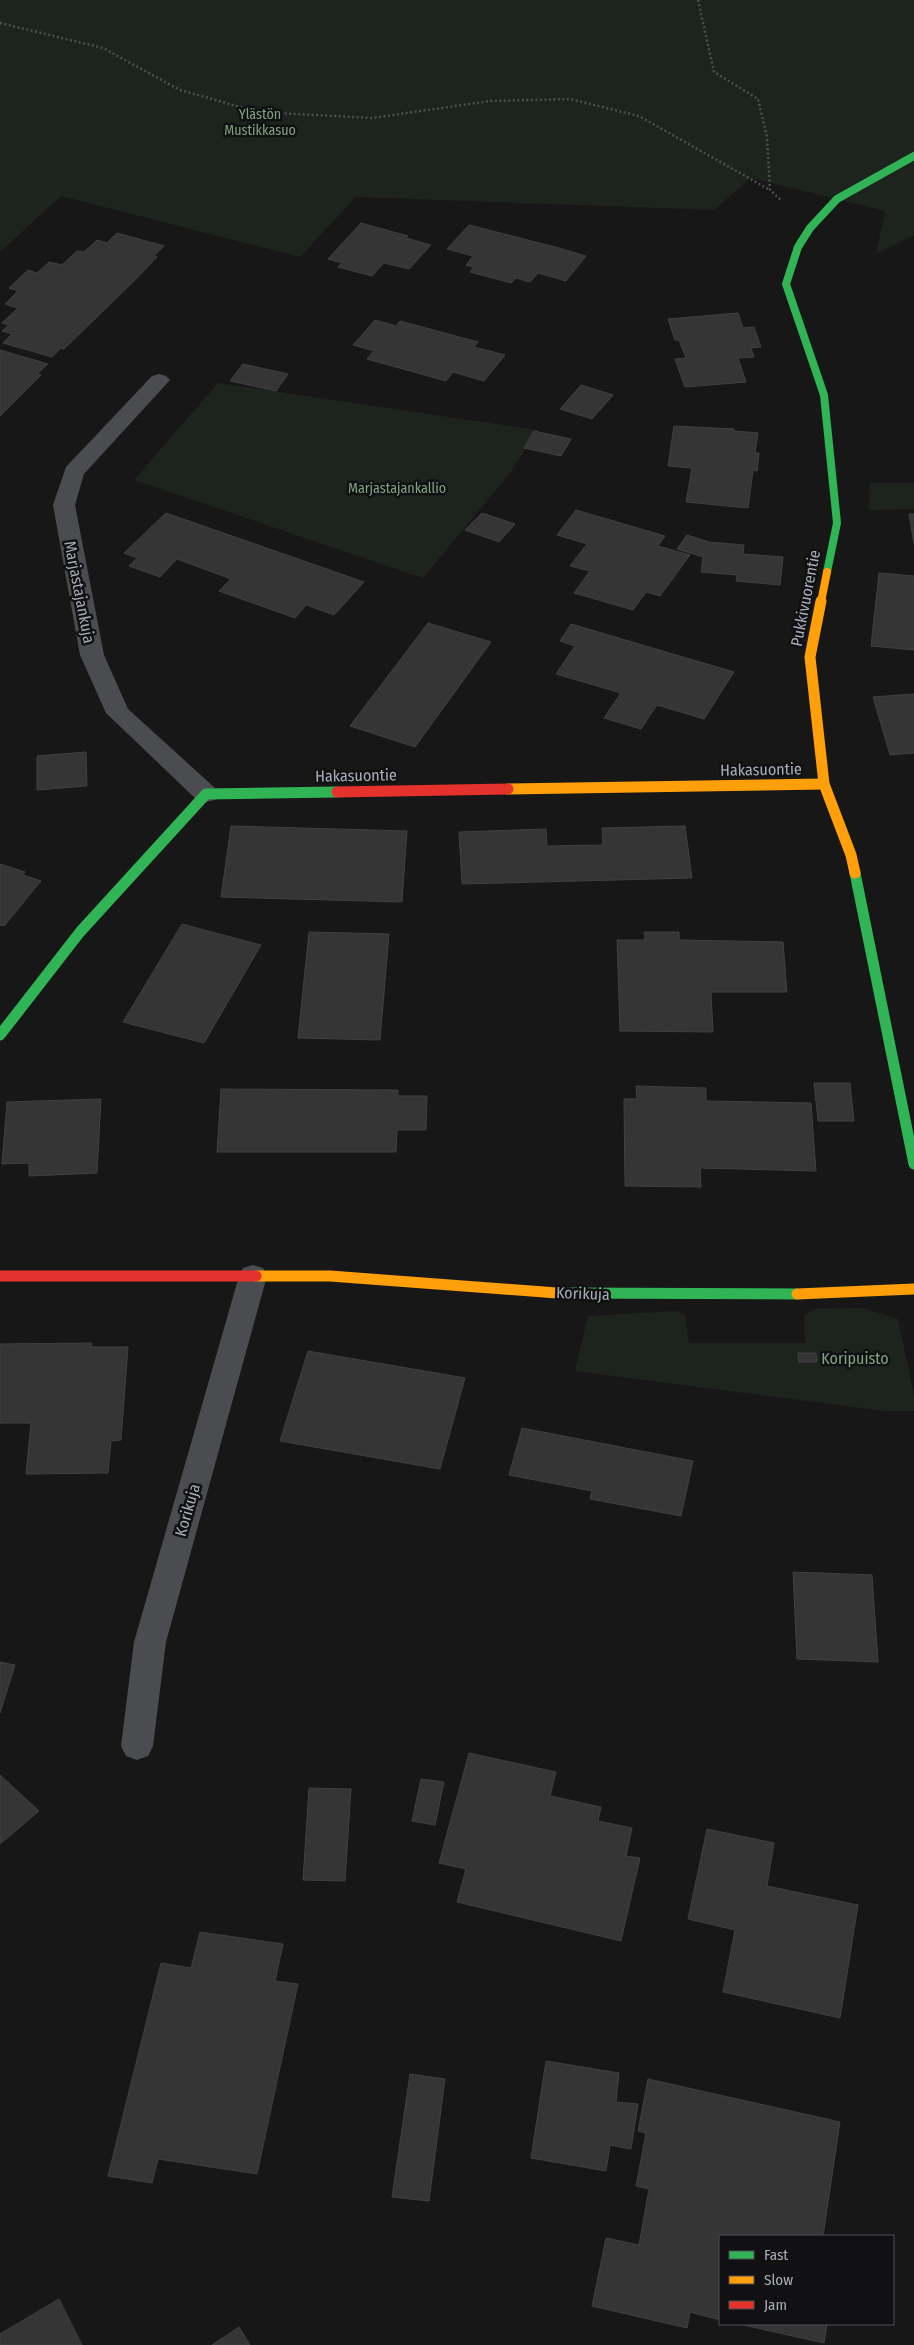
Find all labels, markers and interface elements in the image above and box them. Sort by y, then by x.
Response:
park label: Ylästön Mustikkasuo [224,106,296,139]
park label: Marjastajankallio [348,480,446,497]
street label: Marjastajankuja [60,539,99,645]
street label: Pukkivuorentie [787,548,824,648]
street label: Hakasuontie [720,759,802,780]
street label: Hakasuontie [315,765,397,786]
street label: Korikuja [556,1283,610,1304]
park label: Koripuisto [821,1349,889,1368]
street label: Korikuja [171,1481,204,1539]
legend [719,2235,894,2325]
text: Fast [764,2246,788,2264]
text: Slow [764,2271,793,2289]
text: Jam [764,2296,787,2314]

